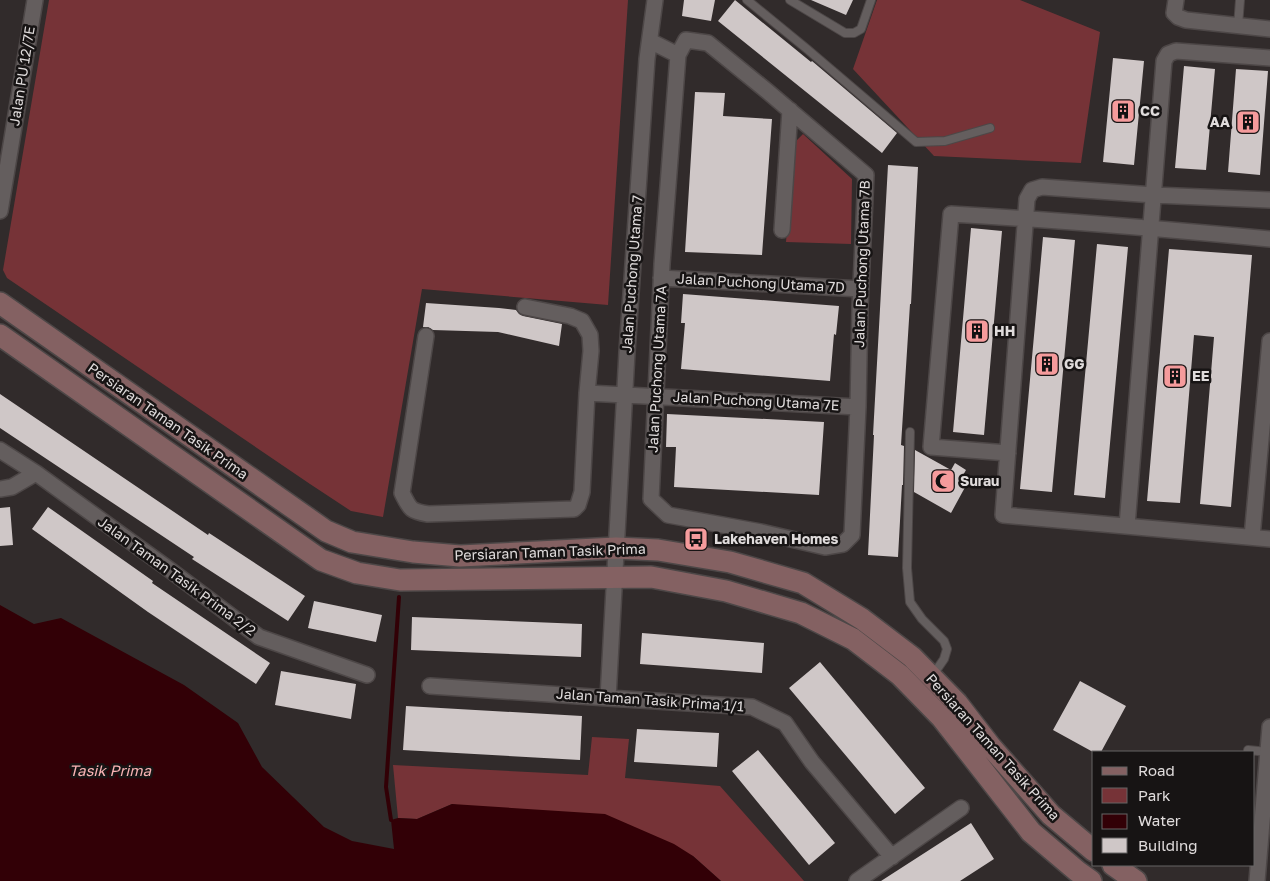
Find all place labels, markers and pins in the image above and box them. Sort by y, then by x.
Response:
building icon: CC [1110,98,1136,124]
place label: CC [1140,102,1160,119]
building icon: AA [1235,109,1261,135]
place label: AA [1210,113,1230,130]
building icon: HH [964,318,990,344]
place label: HH [994,322,1015,339]
building icon: GG [1034,351,1060,377]
place label: GG [1064,355,1085,372]
building icon: EE [1162,363,1188,389]
place label: EE [1192,367,1210,384]
mosque icon: Surau [930,468,956,494]
place label: Surau [960,472,999,489]
bus stop icon: Lakehaven Homes [683,526,709,552]
place label: Lakehaven Homes [714,530,839,547]

